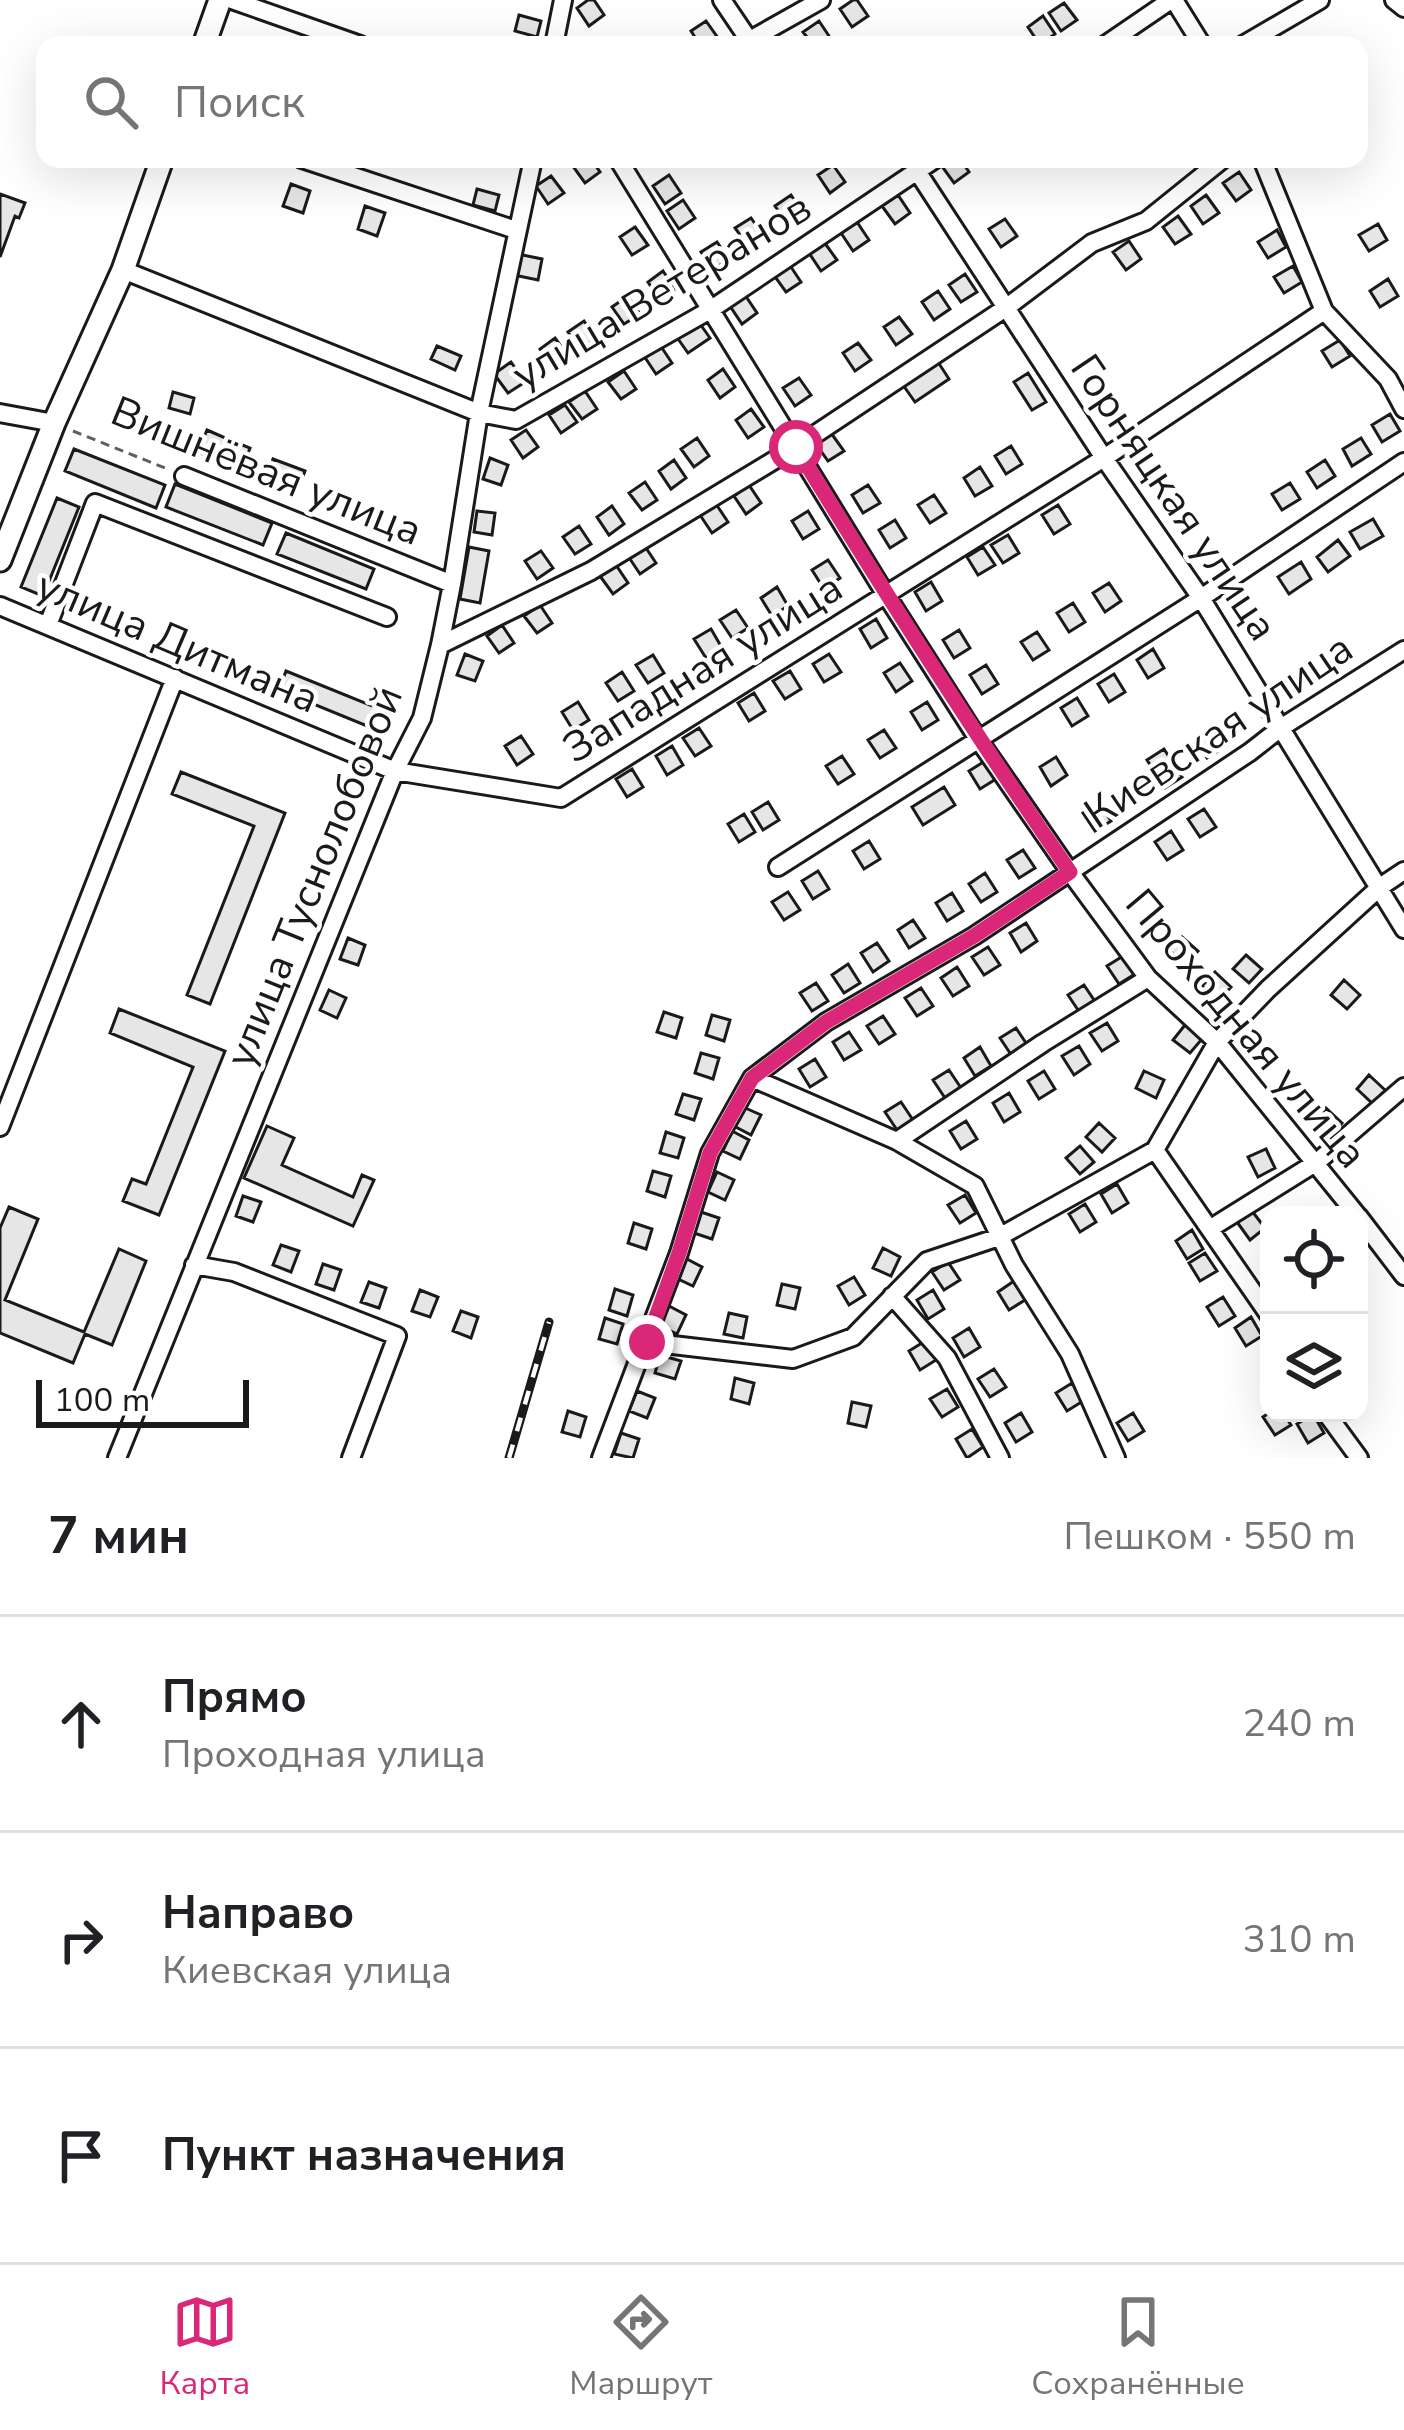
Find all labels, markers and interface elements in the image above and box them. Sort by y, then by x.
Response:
search box [36,36,1368,168]
icon: search [78,69,144,135]
text: Поиск [174,72,305,133]
street label: улица Ветеранов [502,179,822,403]
street label: Горняцкая улица [1057,343,1291,652]
street label: Вишнёвая улица [103,383,430,560]
route start [769,420,823,474]
street label: улица Дитмана [28,557,327,727]
street label: Западная улица [552,559,853,777]
street label: Киевская улица [1073,620,1364,842]
street label: улица Туснолобовой [212,677,417,1076]
street label: Проходная улица [1112,877,1380,1181]
map controls [1260,1206,1368,1422]
button: locate [1260,1206,1368,1314]
button: layers [1260,1314,1368,1422]
route end [620,1315,674,1369]
scale bar [36,1374,249,1427]
text: 100 m [54,1378,150,1423]
text: 7 мин [48,1501,189,1571]
text: Пешком · 550 m [1063,1510,1356,1563]
text: Прямо [162,1667,307,1728]
icon: ahead [48,1691,114,1757]
text: 240 m [1242,1697,1356,1750]
text: Проходная улица [162,1728,486,1781]
text: Направо [162,1883,354,1944]
icon: right [48,1907,114,1973]
text: 310 m [1242,1913,1356,1966]
text: Киевская улица [162,1944,452,1997]
icon: arrive [48,2123,114,2189]
text: Пункт назначения [162,2125,566,2186]
tab: Карта [159,2289,250,2406]
tab: Маршрут [569,2289,713,2406]
tab: Сохранённые [1031,2289,1245,2406]

